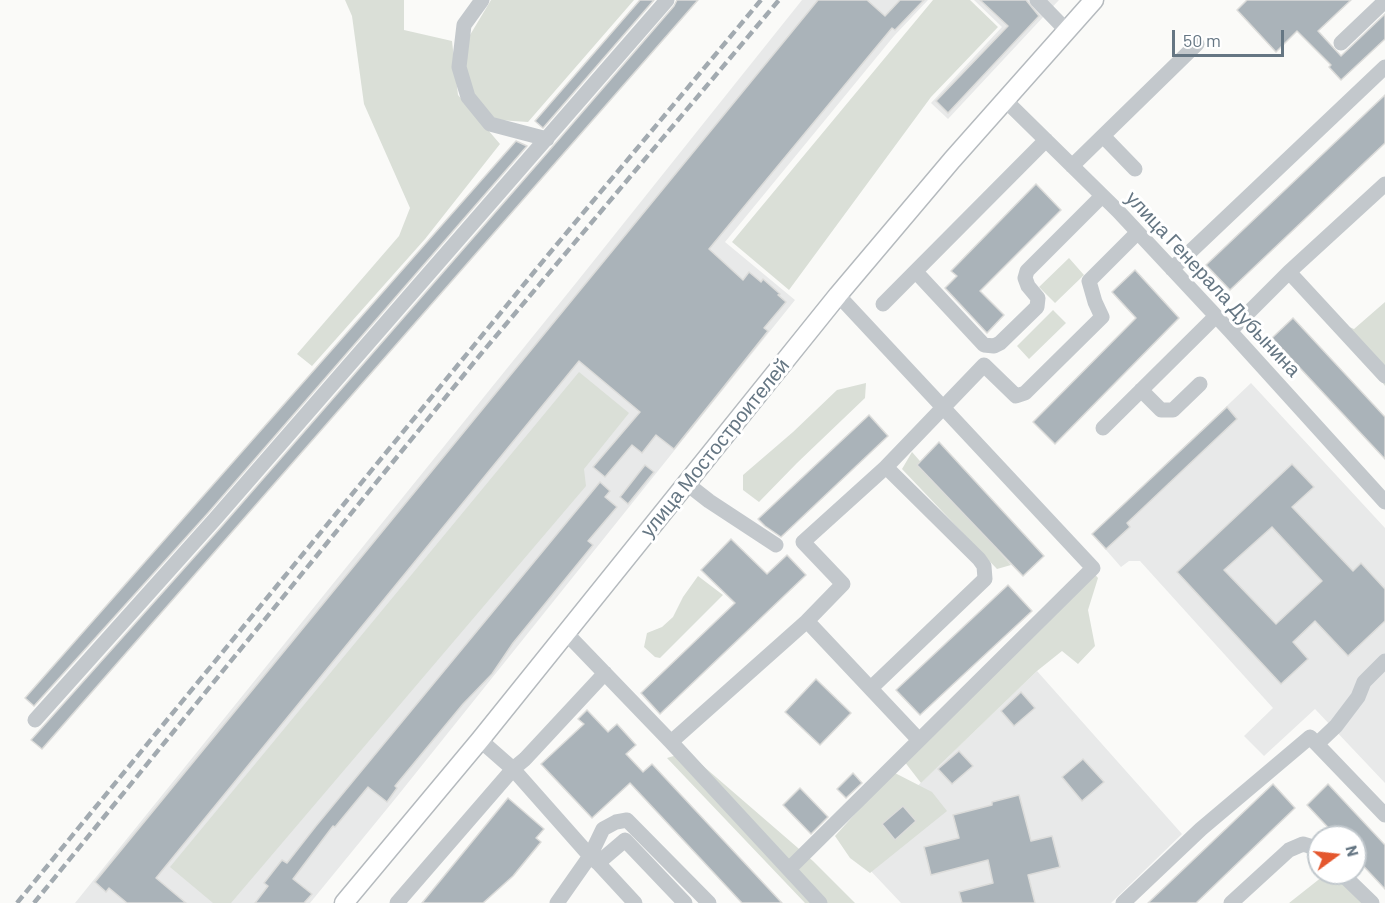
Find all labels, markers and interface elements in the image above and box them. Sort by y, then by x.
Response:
scale bar [1175,18,1288,56]
text: 50 m [1183,29,1221,51]
street label: улица Генерала Дубынина [1121,186,1305,382]
street label: улица Мостостроителей [636,354,794,542]
north arrow [1307,825,1367,885]
text: N [1342,843,1363,858]

